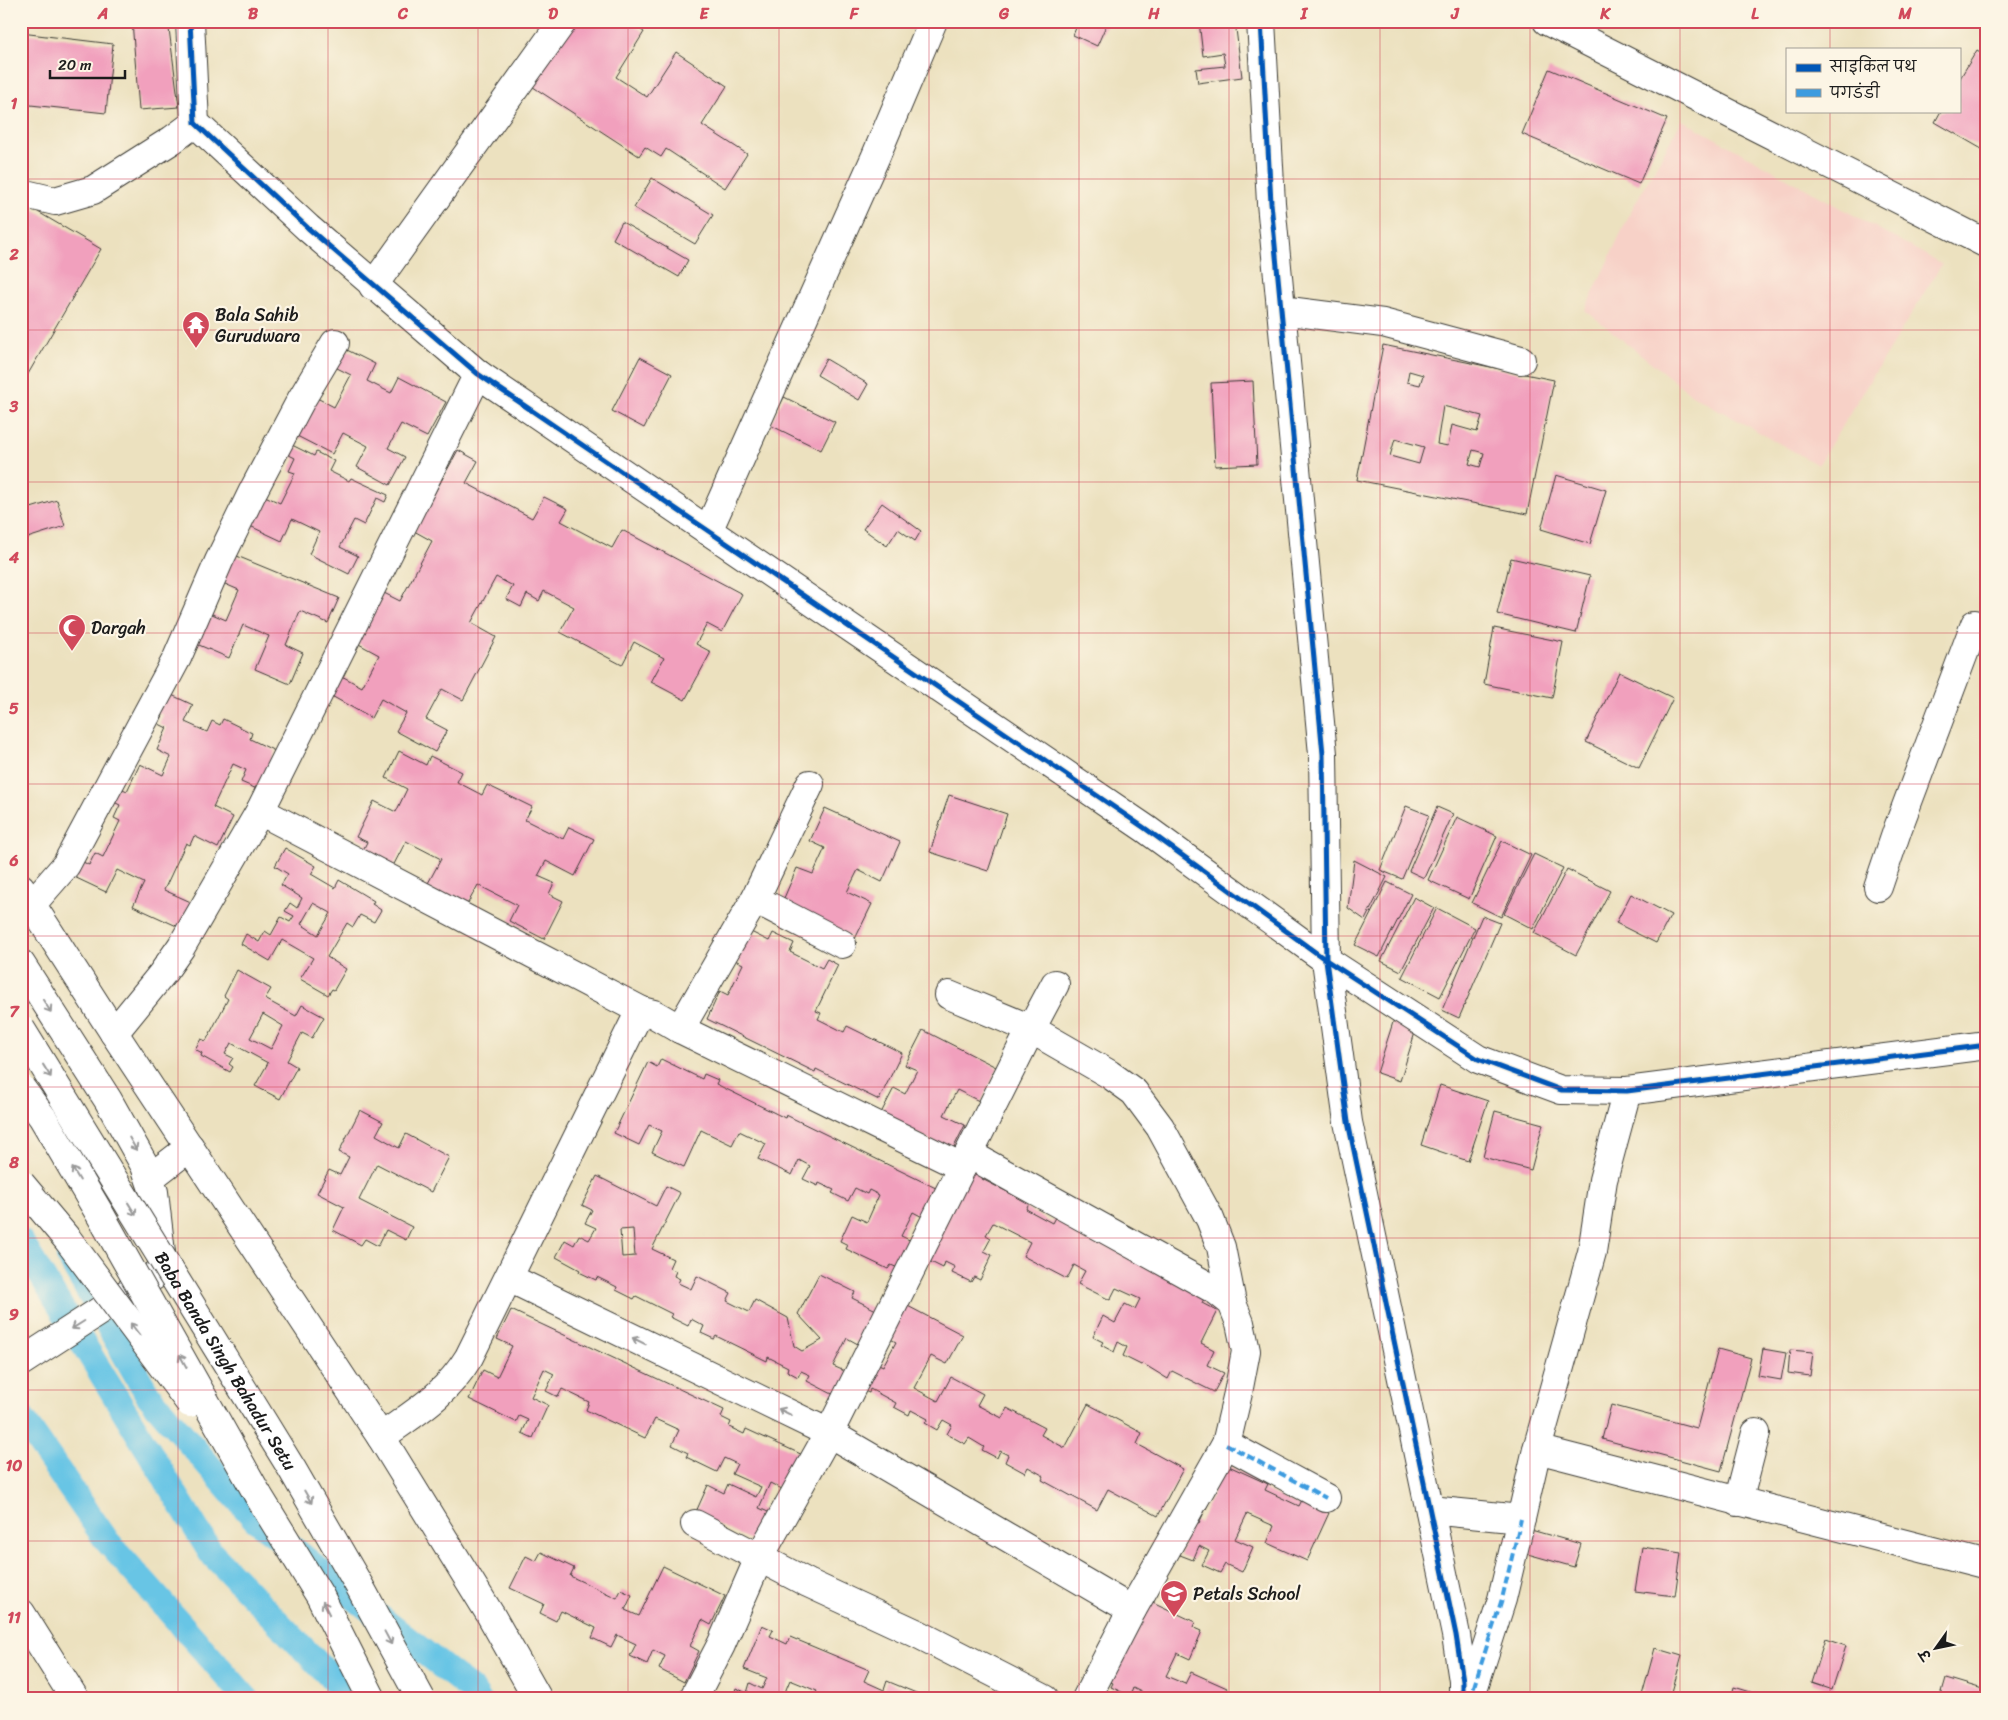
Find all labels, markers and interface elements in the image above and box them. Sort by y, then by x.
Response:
text: A [97,0,108,28]
text: B [248,0,259,28]
text: C [397,0,409,28]
text: D [548,0,558,28]
text: E [700,0,710,28]
text: F [849,0,860,28]
text: G [998,0,1010,28]
text: H [1147,0,1160,28]
text: I [1300,0,1309,28]
text: J [1450,0,1460,28]
text: K [1599,0,1611,28]
text: L [1751,0,1759,28]
text: M [1897,0,1912,28]
scale bar [50,48,125,80]
legend [1786,48,1960,112]
text: 20 m [58,52,92,78]
text: साइकिल पथ [1829,54,1917,80]
text: पगडंडी [1829,80,1880,106]
text: 1 [11,89,18,118]
text: 2 [8,240,19,269]
place label: Bala Sahib Gurudwara [215,299,300,352]
temple icon: Bala Sahib Gurudwara [181,310,211,349]
text: 3 [9,392,19,421]
text: 4 [8,543,19,572]
place label: Dargah [91,612,146,644]
mosque icon: Dargah [57,613,87,652]
text: 5 [9,694,19,723]
text: 6 [8,846,19,875]
text: 7 [9,997,20,1026]
one-way arrow [43,998,53,1012]
one-way arrow [42,1063,52,1077]
one-way arrow [128,1136,138,1151]
text: 8 [8,1148,19,1177]
one-way arrow [71,1167,81,1182]
one-way arrow [127,1202,137,1216]
street label: Baba Banda Singh Bahadur Setu [146,1245,306,1477]
text: 9 [9,1300,19,1329]
one-way arrow [71,1320,85,1330]
one-way arrow [130,1322,140,1336]
one-way arrow [632,1336,647,1345]
one-way arrow [178,1353,188,1368]
one-way arrow [778,1407,793,1417]
text: 10 [6,1451,22,1480]
one-way arrow [304,1489,314,1504]
place label: Petals School [1193,1578,1301,1610]
school or university icon: Petals School [1159,1579,1189,1618]
one-way arrow [321,1601,331,1616]
text: 11 [7,1603,21,1632]
north arrow [1910,1622,1960,1672]
one-way arrow [383,1631,393,1646]
text: उ [1912,1643,1940,1667]

